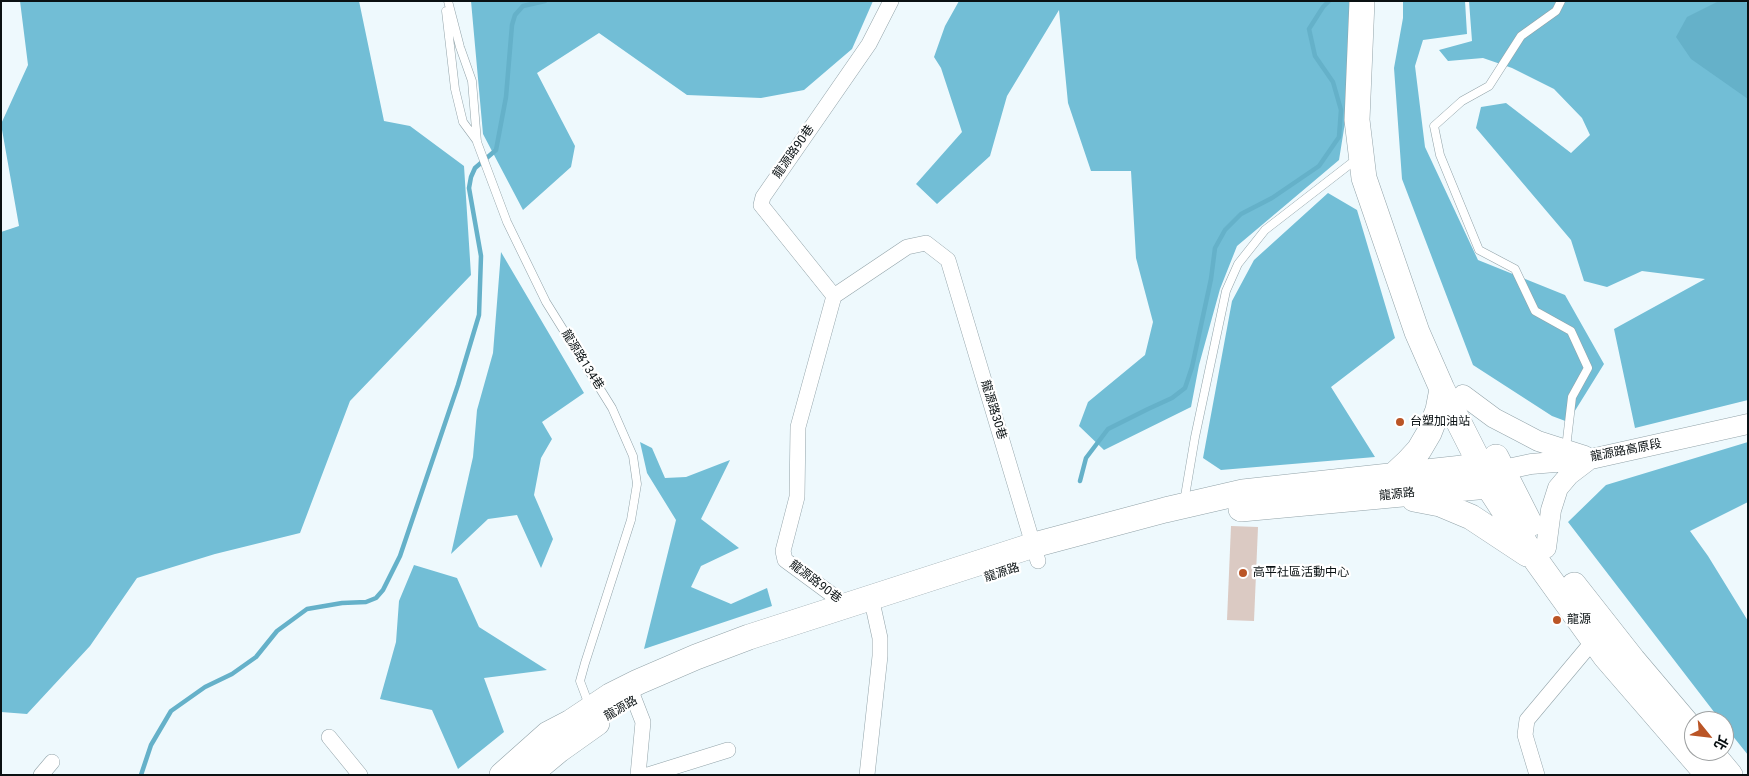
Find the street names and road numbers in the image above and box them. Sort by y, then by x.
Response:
street label: 龍源路90巷 [770,123,818,181]
street label: 龍源路134巷 [558,327,606,393]
street label: 龍源路30巷 [977,378,1009,442]
street label: 龍源路高原段 [1589,437,1663,465]
street label: 龍源路 [1378,486,1416,504]
street label: 龍源路90巷 [786,558,844,606]
street label: 龍源路 [983,561,1021,585]
street label: 龍源路 [602,694,640,724]

